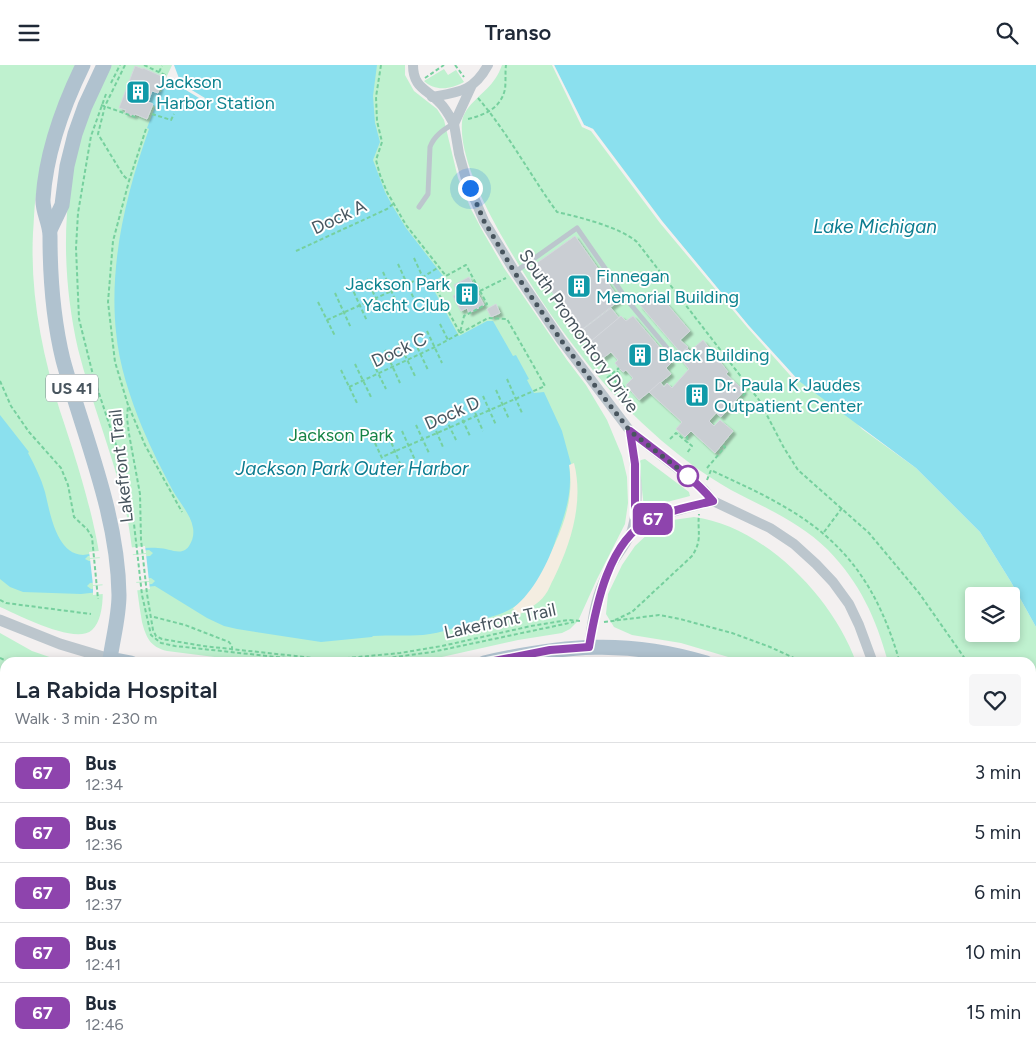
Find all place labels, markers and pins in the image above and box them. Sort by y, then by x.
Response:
place label: Jackson Harbor Station [156,71,275,114]
building icon: Jackson Harbor Station [125,79,151,105]
place label: Finnegan Memorial Building [596,265,739,308]
place label: Jackson Park Yacht Club [346,273,450,316]
building icon: Finnegan Memorial Building [566,273,592,299]
building icon: Jackson Park Yacht Club [454,281,480,307]
building icon: Black Building [627,342,653,368]
place label: Black Building [658,344,770,366]
place label: Dr. Paula K Jaudes Outpatient Center [714,374,862,417]
building icon: Dr. Paula K Jaudes Outpatient Center [684,382,710,408]
unlabelled marker [677,465,699,487]

